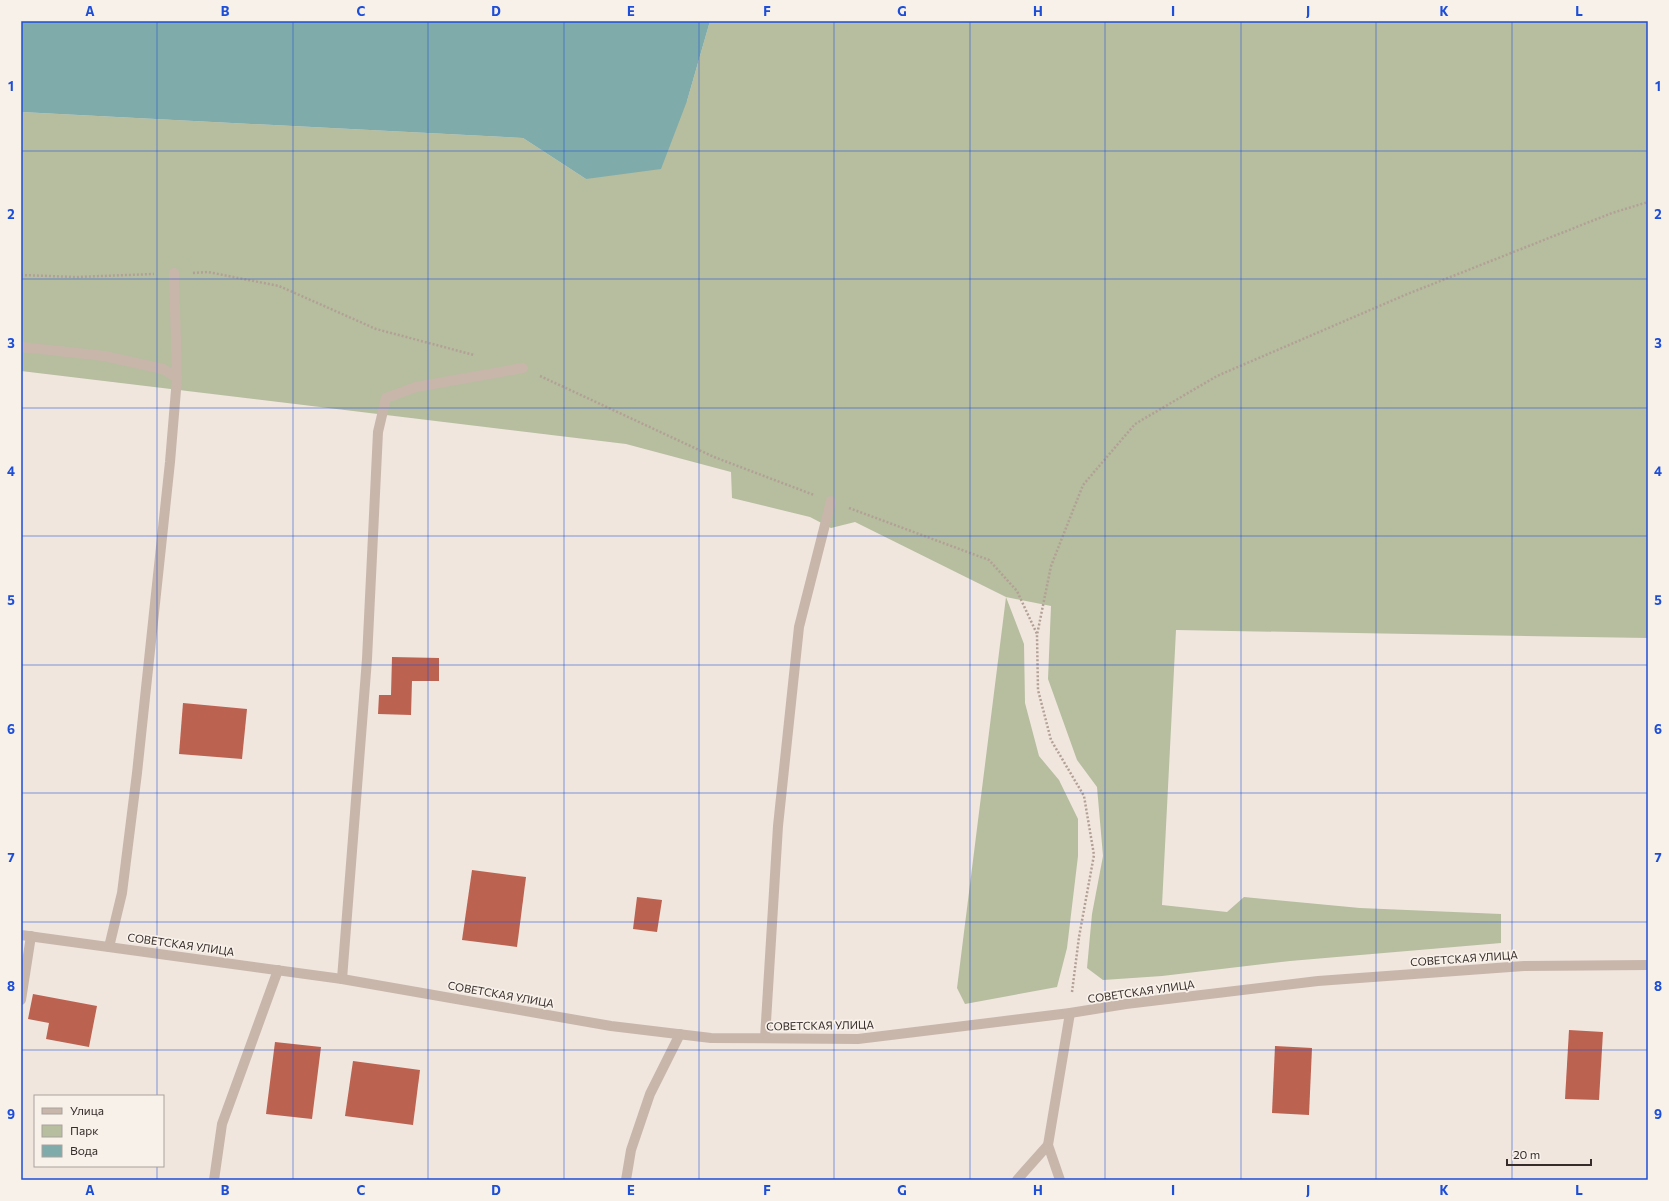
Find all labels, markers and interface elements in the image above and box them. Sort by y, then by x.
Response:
text: A [85,3,95,19]
text: B [221,3,230,19]
text: C [357,3,366,19]
text: D [491,3,501,19]
text: E [627,3,635,19]
text: F [763,3,771,19]
text: G [897,3,907,19]
text: H [1033,3,1043,19]
text: I [1171,3,1175,19]
text: J [1306,3,1310,19]
text: K [1439,3,1449,19]
text: L [1575,3,1583,19]
text: 1 [8,78,14,94]
text: 1 [1655,78,1661,94]
text: 2 [7,206,15,222]
text: 2 [1654,206,1662,222]
text: 3 [7,335,15,351]
text: 3 [1654,335,1662,351]
text: 4 [7,463,15,479]
text: 4 [1654,463,1662,479]
text: 5 [7,592,15,608]
text: 5 [1654,592,1662,608]
text: 6 [7,721,15,737]
text: 6 [1654,721,1662,737]
text: 7 [7,849,15,865]
text: 7 [1654,849,1662,865]
street label: СОВЕТСКАЯ УЛИЦА [127,930,236,958]
street label: СОВЕТСКАЯ УЛИЦА [1410,948,1519,968]
street label: СОВЕТСКАЯ УЛИЦА [1087,977,1196,1005]
text: 8 [7,978,15,994]
street label: СОВЕТСКАЯ УЛИЦА [447,978,556,1010]
text: 8 [1654,978,1662,994]
street label: СОВЕТСКАЯ УЛИЦА [766,1018,874,1032]
legend [34,1095,164,1167]
text: Улица [70,1103,104,1117]
text: 9 [7,1106,15,1122]
text: 9 [1654,1106,1662,1122]
text: Парк [70,1123,99,1137]
scale bar [1507,1141,1591,1167]
text: Вода [70,1143,98,1157]
text: 20 m [1513,1147,1540,1161]
text: A [85,1182,95,1198]
text: B [221,1182,230,1198]
text: C [357,1182,366,1198]
text: D [491,1182,501,1198]
text: E [627,1182,635,1198]
text: F [763,1182,771,1198]
text: G [897,1182,907,1198]
text: H [1033,1182,1043,1198]
text: I [1171,1182,1175,1198]
text: J [1306,1182,1310,1198]
text: K [1439,1182,1449,1198]
text: L [1575,1182,1583,1198]

